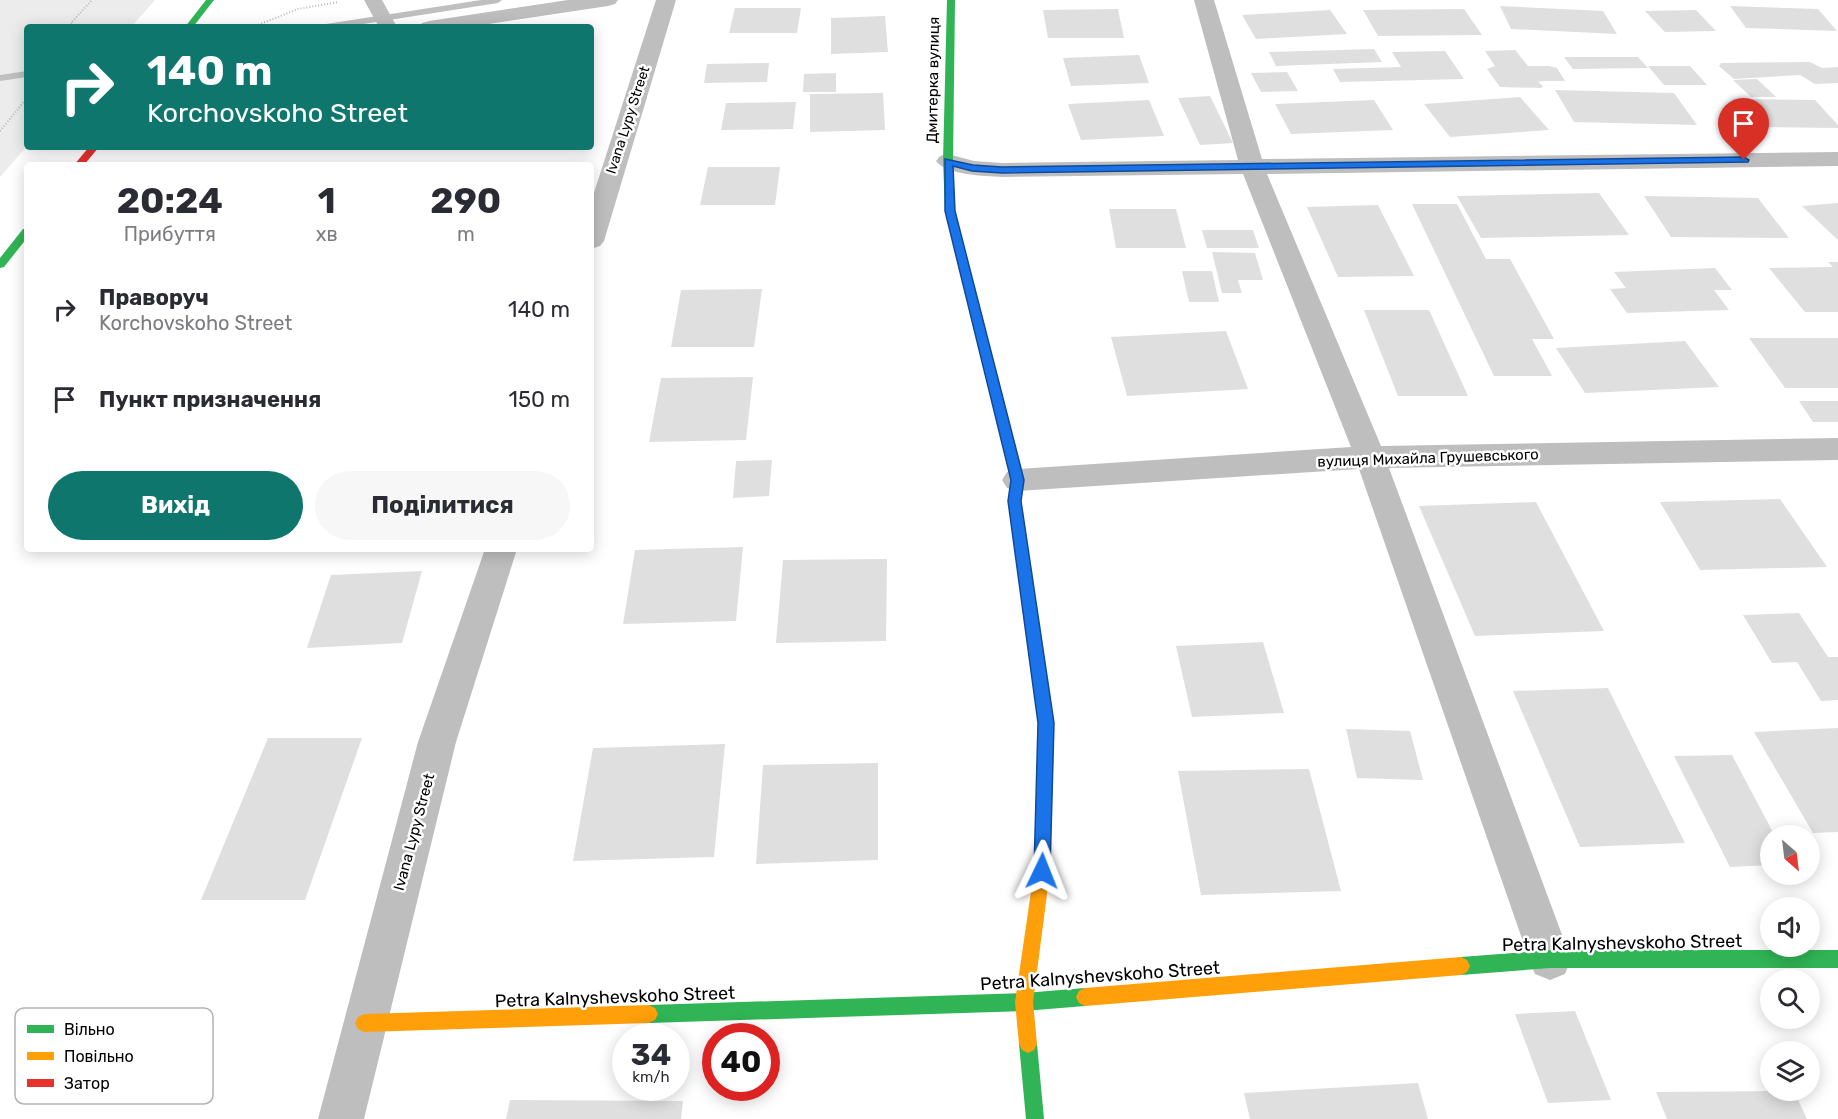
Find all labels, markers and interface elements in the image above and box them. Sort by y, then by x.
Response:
street label: Дмитерка вулиця [923,17,943,143]
text: 140 m [147,46,273,96]
icon: right [48,48,126,126]
street label: Ivana Lypy Street [603,63,654,176]
text: Korchovskoho Street [147,97,408,129]
pin [1718,98,1769,160]
icon: arrive [1727,107,1760,140]
text: 20:24 [117,179,223,222]
text: 1 [318,179,336,222]
text: 290 [430,179,501,222]
text: Прибуття [124,222,216,246]
text: хв [316,222,338,246]
text: m [457,222,475,246]
text: Праворуч [99,284,209,311]
icon: right [48,293,81,326]
text: 140 m [508,296,570,323]
text: Korchovskoho Street [99,311,292,335]
icon: arrive [48,383,81,416]
text: Пункт призначення [99,386,321,413]
text: 150 m [509,386,570,413]
street label: вулиця Михайла Грушевського [1317,445,1539,471]
button: Вихід [48,471,303,540]
button: Поділитися [315,471,570,540]
street label: Ivana Lypy Street [390,771,438,892]
north arrow [1760,825,1820,885]
map controls [1760,825,1820,1101]
position arrow [1010,839,1074,903]
button: sound [1760,897,1820,957]
street label: Petra Kalnyshevskoho Street [1502,930,1742,956]
street label: Petra Kalnyshevskoho Street [979,957,1221,995]
button: search [1760,969,1820,1029]
street label: Petra Kalnyshevskoho Street [494,982,736,1012]
legend [15,1008,213,1104]
text: Вільно [64,1020,115,1039]
speed limit sign: 40 [702,1023,780,1101]
text: 34 [631,1037,671,1073]
button: layers [1760,1041,1820,1101]
text: Повільно [64,1047,134,1066]
text: km/h [632,1068,670,1086]
text: Затор [64,1074,110,1093]

